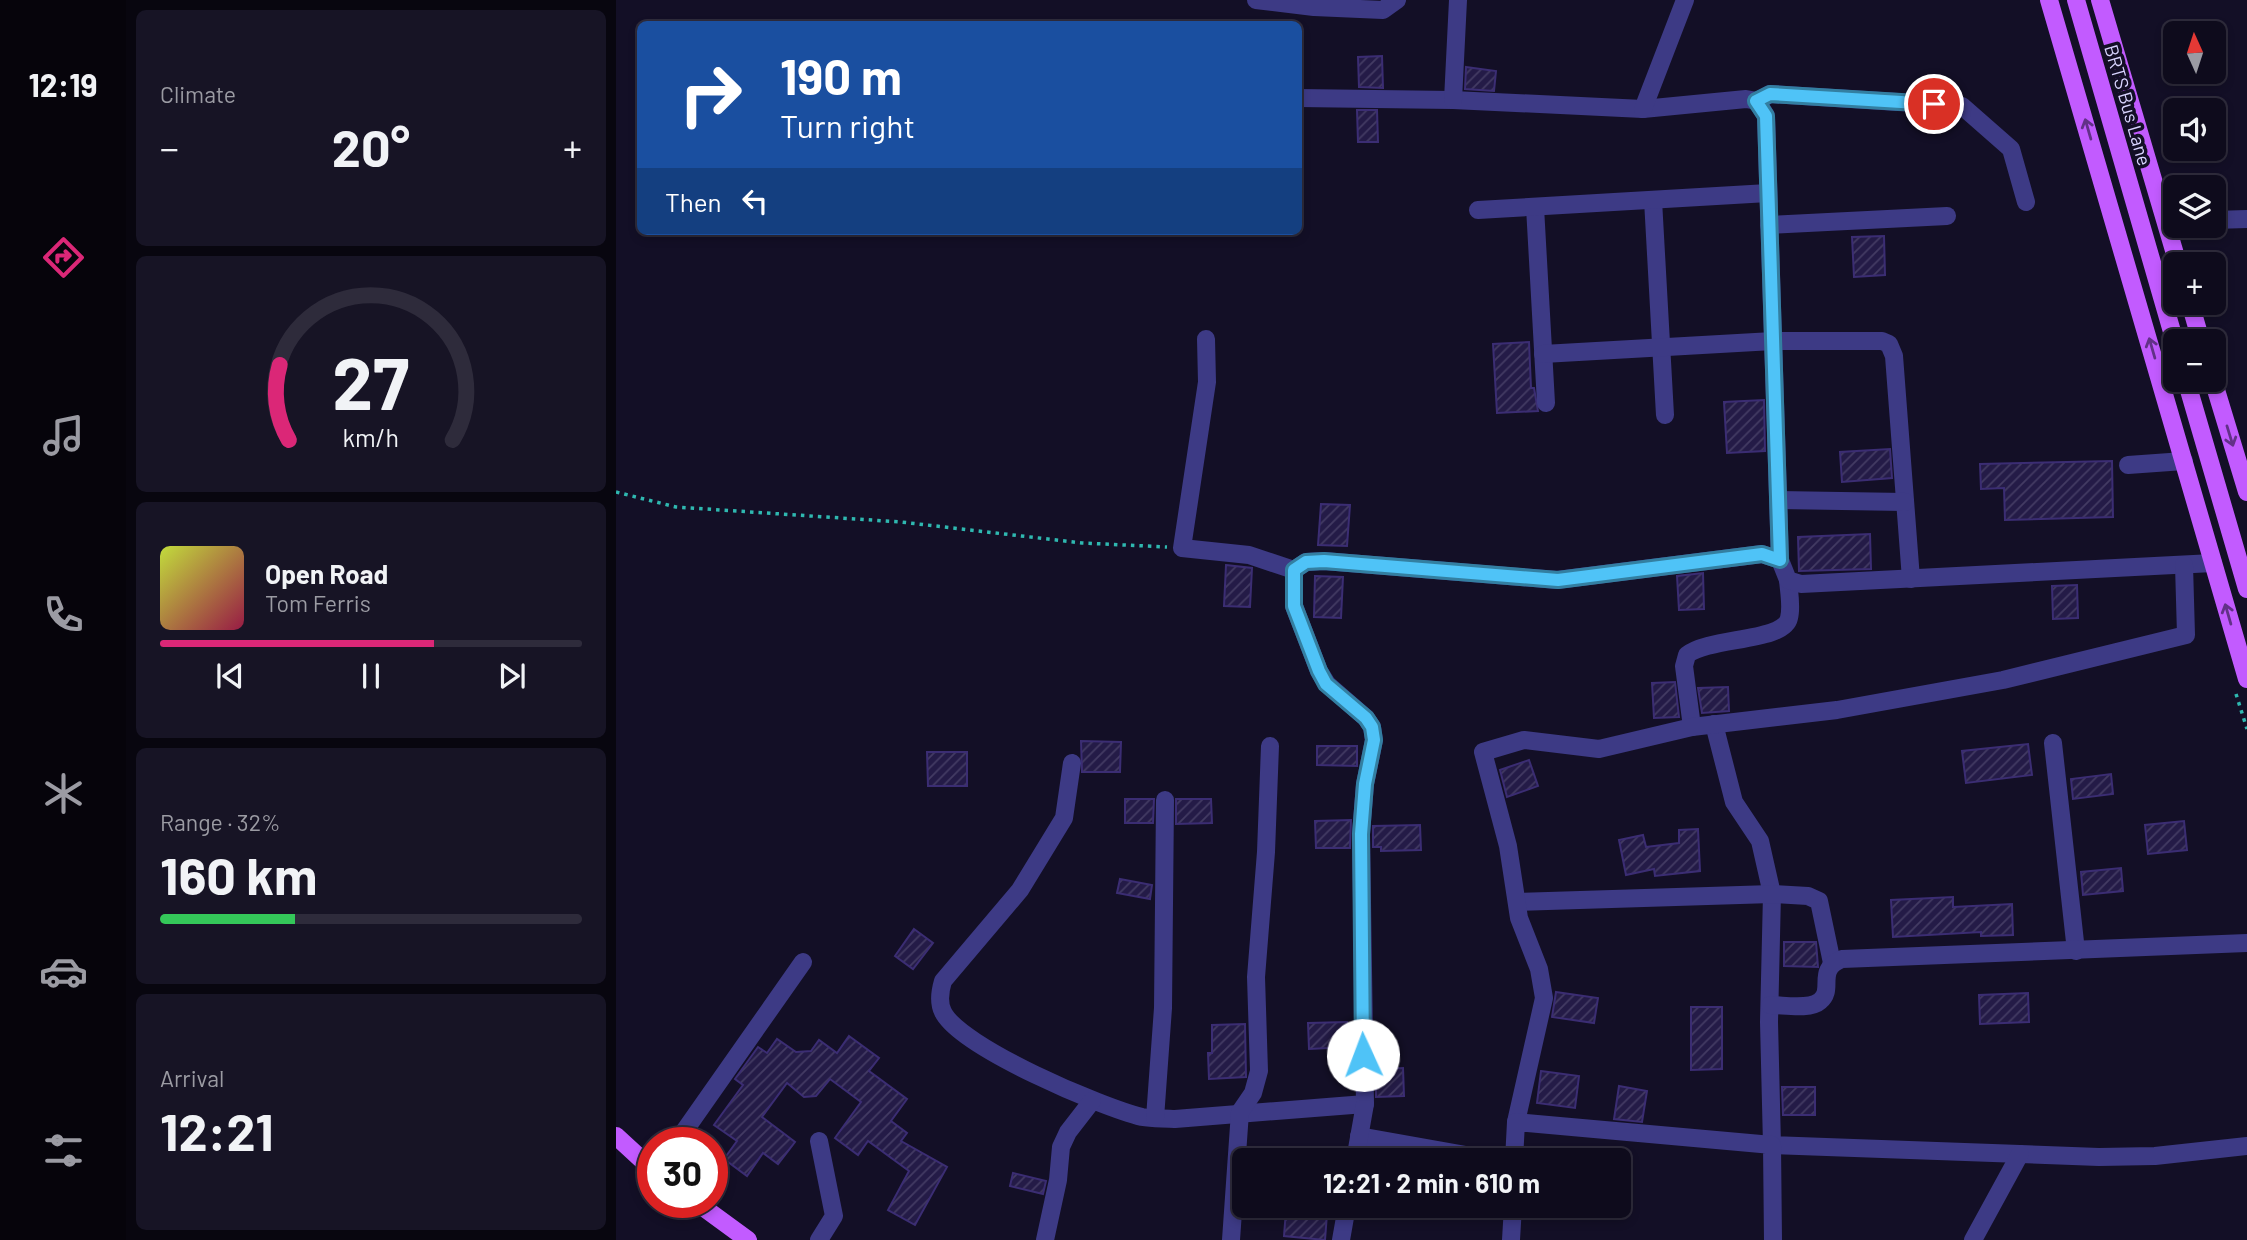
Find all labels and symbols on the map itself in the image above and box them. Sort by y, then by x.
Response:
north arrow [2163,21,2226,84]
street label: BRTS Bus Lane [2100,42,2157,168]
pin [1904,74,1964,134]
one-way arrow [2080,119,2093,141]
one-way arrow [2145,337,2158,359]
one-way arrow [2225,425,2238,447]
one-way arrow [2220,603,2233,625]
position arrow [1326,1018,1400,1092]
speed limit sign: 30 [637,1127,728,1218]

